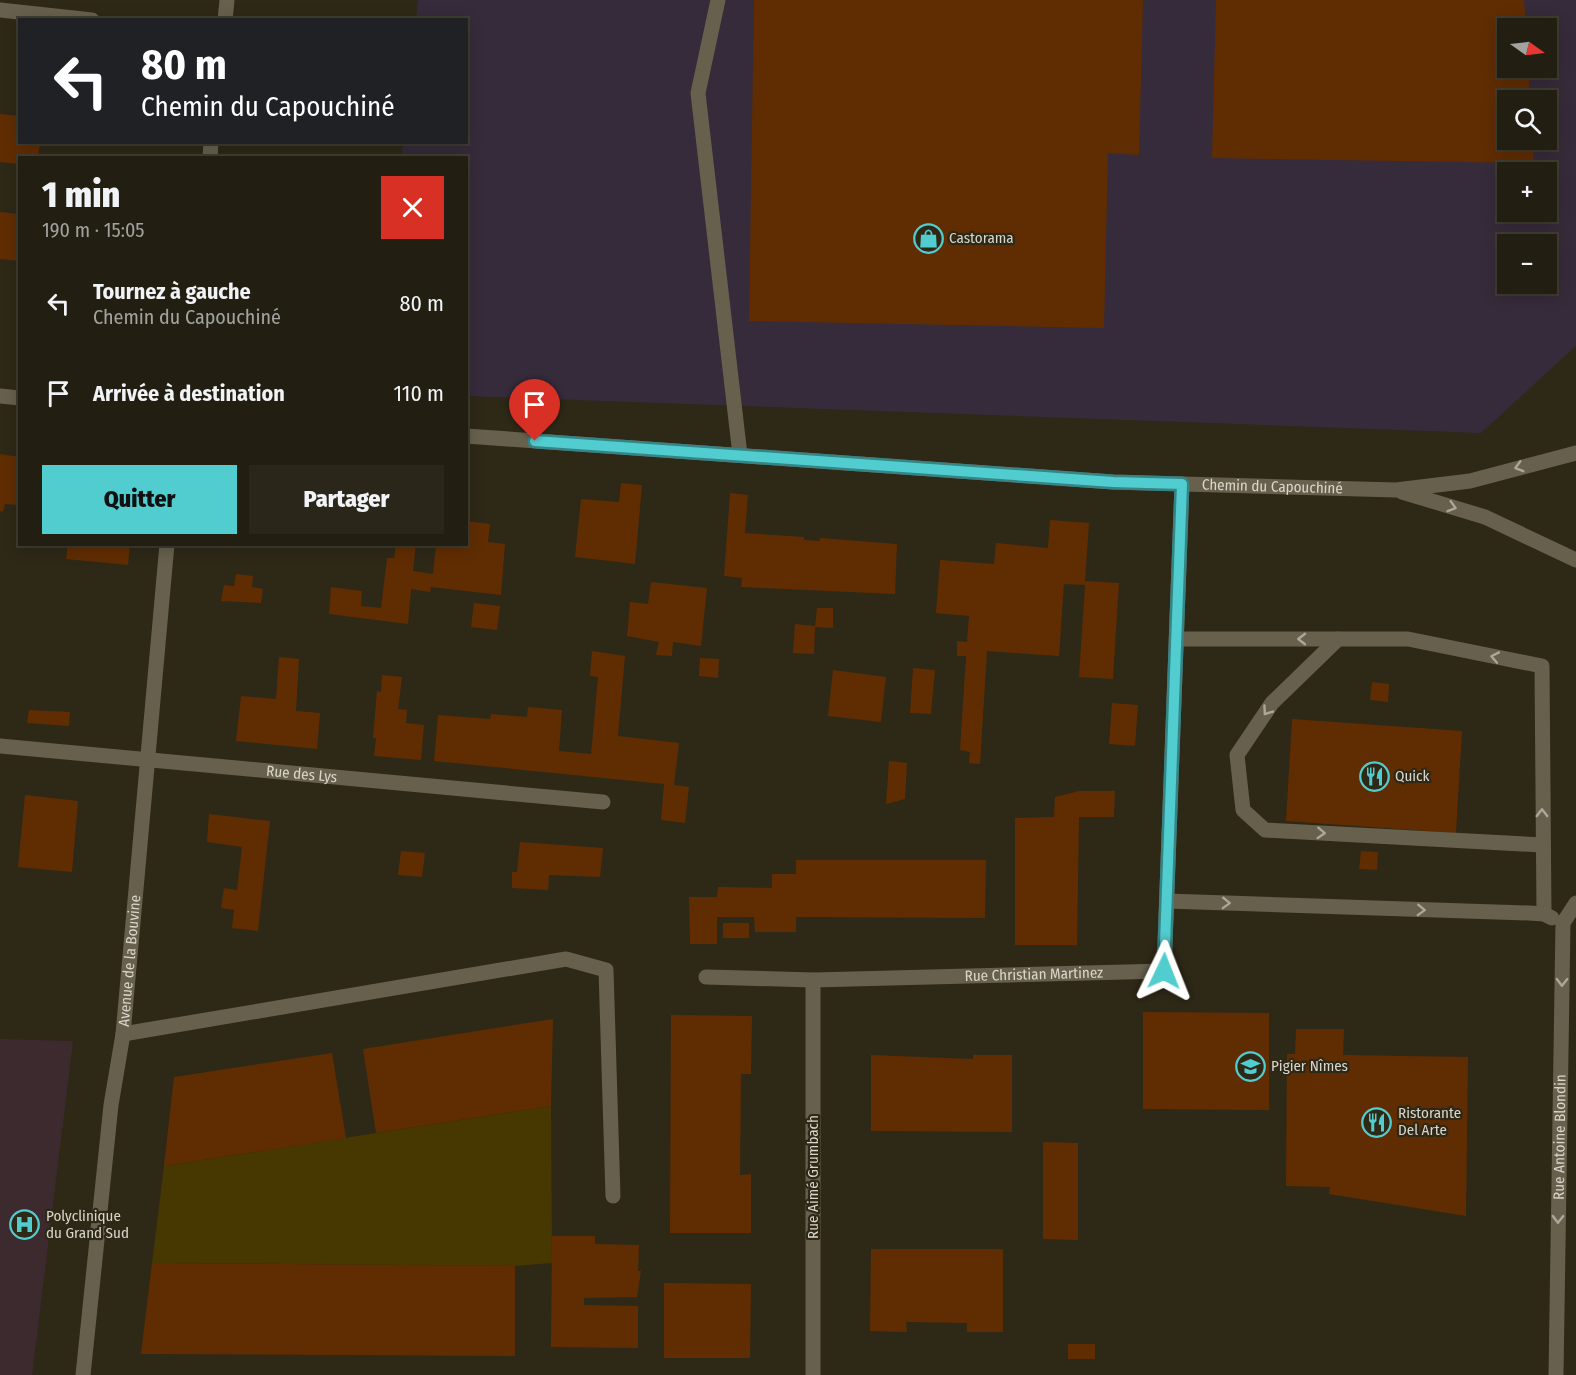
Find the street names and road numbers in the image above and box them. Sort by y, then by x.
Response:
street label: Chemin du Capouchiné [1202,476,1343,497]
street label: Rue des Lys [265,762,338,786]
street label: Avenue de la Bouvine [115,894,144,1027]
street label: Rue Christian Martinez [964,964,1103,985]
street label: Rue Antoine Blondin [1550,1074,1570,1200]
street label: Rue Aimé Grumbach [804,1115,822,1239]

